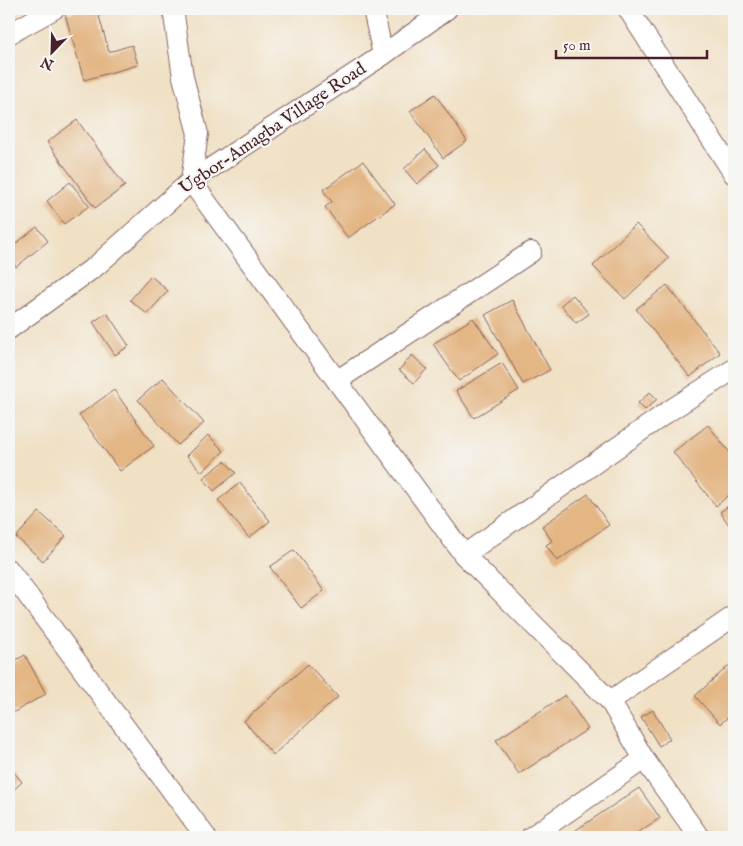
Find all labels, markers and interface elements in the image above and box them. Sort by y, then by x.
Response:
north arrow [28,28,78,78]
scale bar [556,28,707,60]
text: 50 m [563,36,591,55]
text: N [38,52,57,74]
street label: Ugbor-Amagba Village Road [175,58,371,200]

